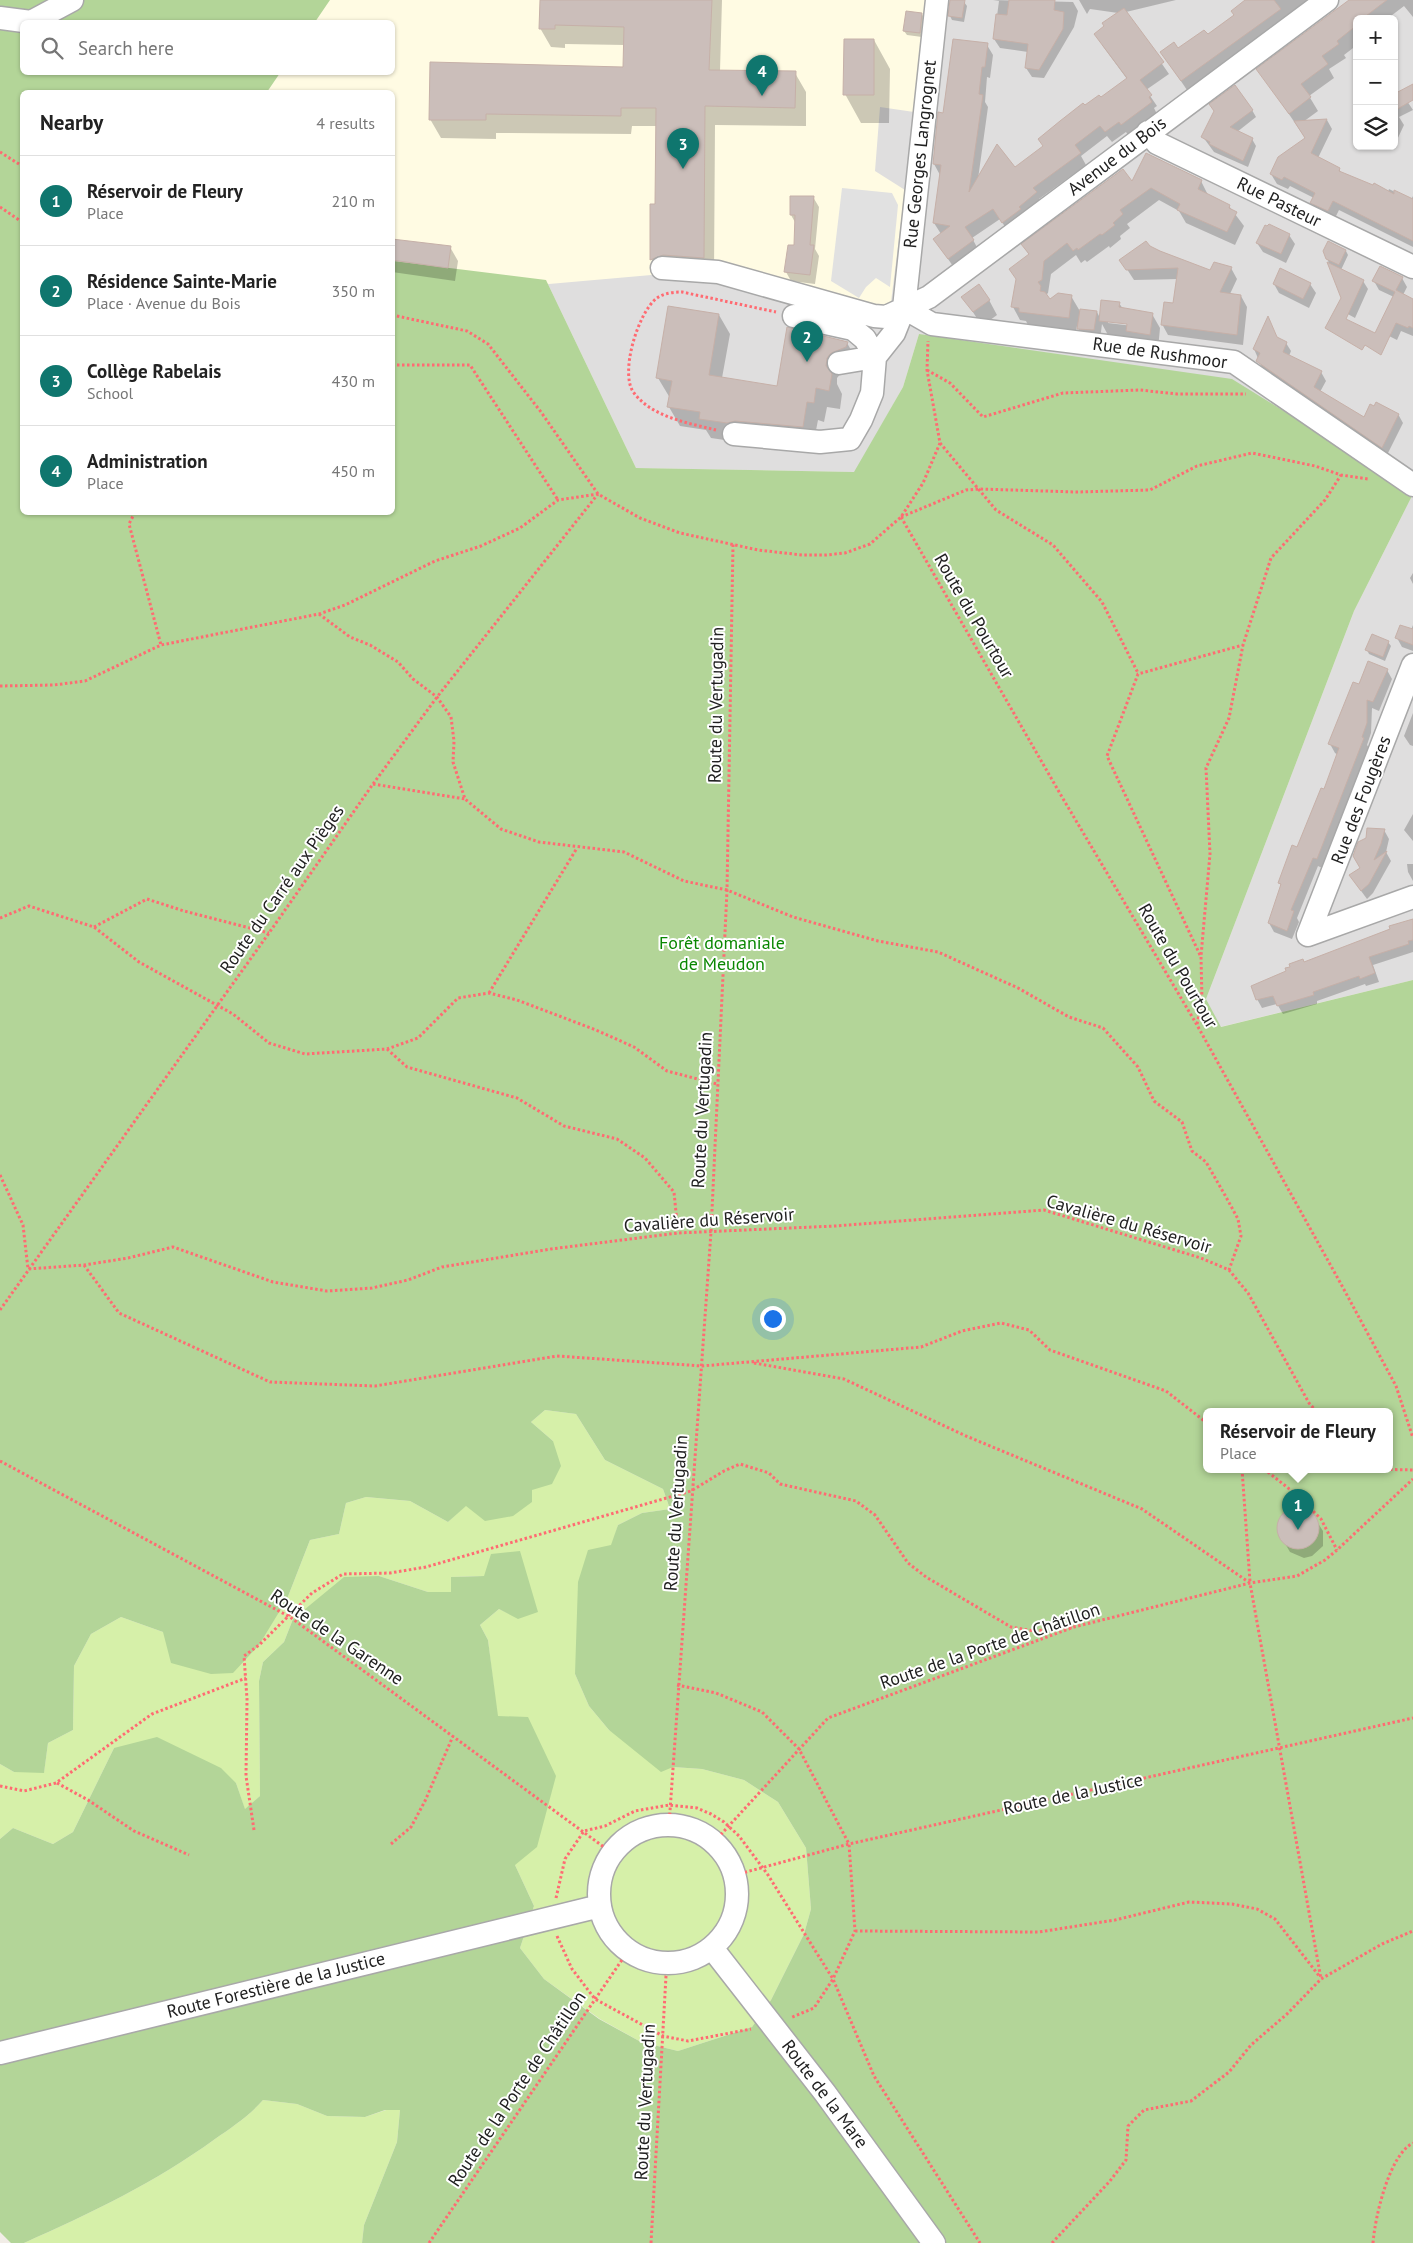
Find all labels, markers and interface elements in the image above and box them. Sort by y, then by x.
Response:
map controls [1353,15,1398,150]
button: + [1353,15,1398,60]
search box [20,20,395,75]
icon: search [38,34,66,62]
text: Search here [78,36,174,60]
pin: 4 [746,55,778,96]
street label: Rue Georges Langrognet [898,59,941,249]
button: − [1353,60,1398,105]
button: layers [1353,105,1398,150]
text: Nearby [40,109,103,136]
street label: Avenue du Bois [1063,111,1171,200]
text: 4 results [316,113,375,133]
pin: 3 [667,128,699,169]
street label: Rue Pasteur [1233,171,1325,232]
text: Réservoir de Fleury [87,179,243,203]
text: 1 [51,191,61,211]
text: 210 m [332,191,375,211]
text: Place [87,203,124,223]
text: Résidence Sainte-Marie [87,269,277,293]
text: 2 [51,281,61,301]
text: 350 m [332,281,375,301]
text: Place · Avenue du Bois [87,293,241,313]
pin: 2 [791,321,823,362]
street label: Rue de Rushmoor [1091,332,1229,373]
text: Collège Rabelais [87,359,221,383]
text: 3 [51,371,61,391]
text: 430 m [332,371,375,391]
text: School [87,383,133,403]
text: Administration [87,449,208,473]
text: 4 [51,461,61,481]
text: 450 m [332,461,375,481]
text: Place [87,473,124,493]
street label: Route du Pourtour [929,549,1019,682]
street label: Route du Vertugadin [703,627,728,783]
street label: Rue des Fougères [1325,732,1396,867]
street label: Route du Carré aux Pièges [215,800,349,978]
street label: Route du Pourtour [1133,899,1223,1032]
park label: Forêt domaniale de Meudon [659,931,785,975]
street label: Route du Vertugadin [686,1031,717,1189]
street label: Cavalière du Réservoir [1044,1189,1214,1258]
street label: Cavalière du Réservoir [623,1202,795,1237]
your location [760,1306,786,1332]
popup [1203,1408,1393,1473]
text: Réservoir de Fleury [1220,1419,1376,1443]
street label: Route du Vertugadin [659,1434,692,1592]
text: Place [1220,1443,1257,1463]
pin: 1 [1282,1489,1314,1530]
street label: Route de la Garenne [266,1584,408,1690]
street label: Route de la Porte de Châtillon [877,1597,1103,1694]
street label: Route de la Justice [1001,1768,1145,1820]
street label: Route Forestière de la Justice [164,1946,387,2023]
street label: Route de la Porte de Châtillon [442,1987,591,2191]
street label: Route du Vertugadin [629,2023,660,2181]
street label: Route de la Mare [777,2035,874,2153]

